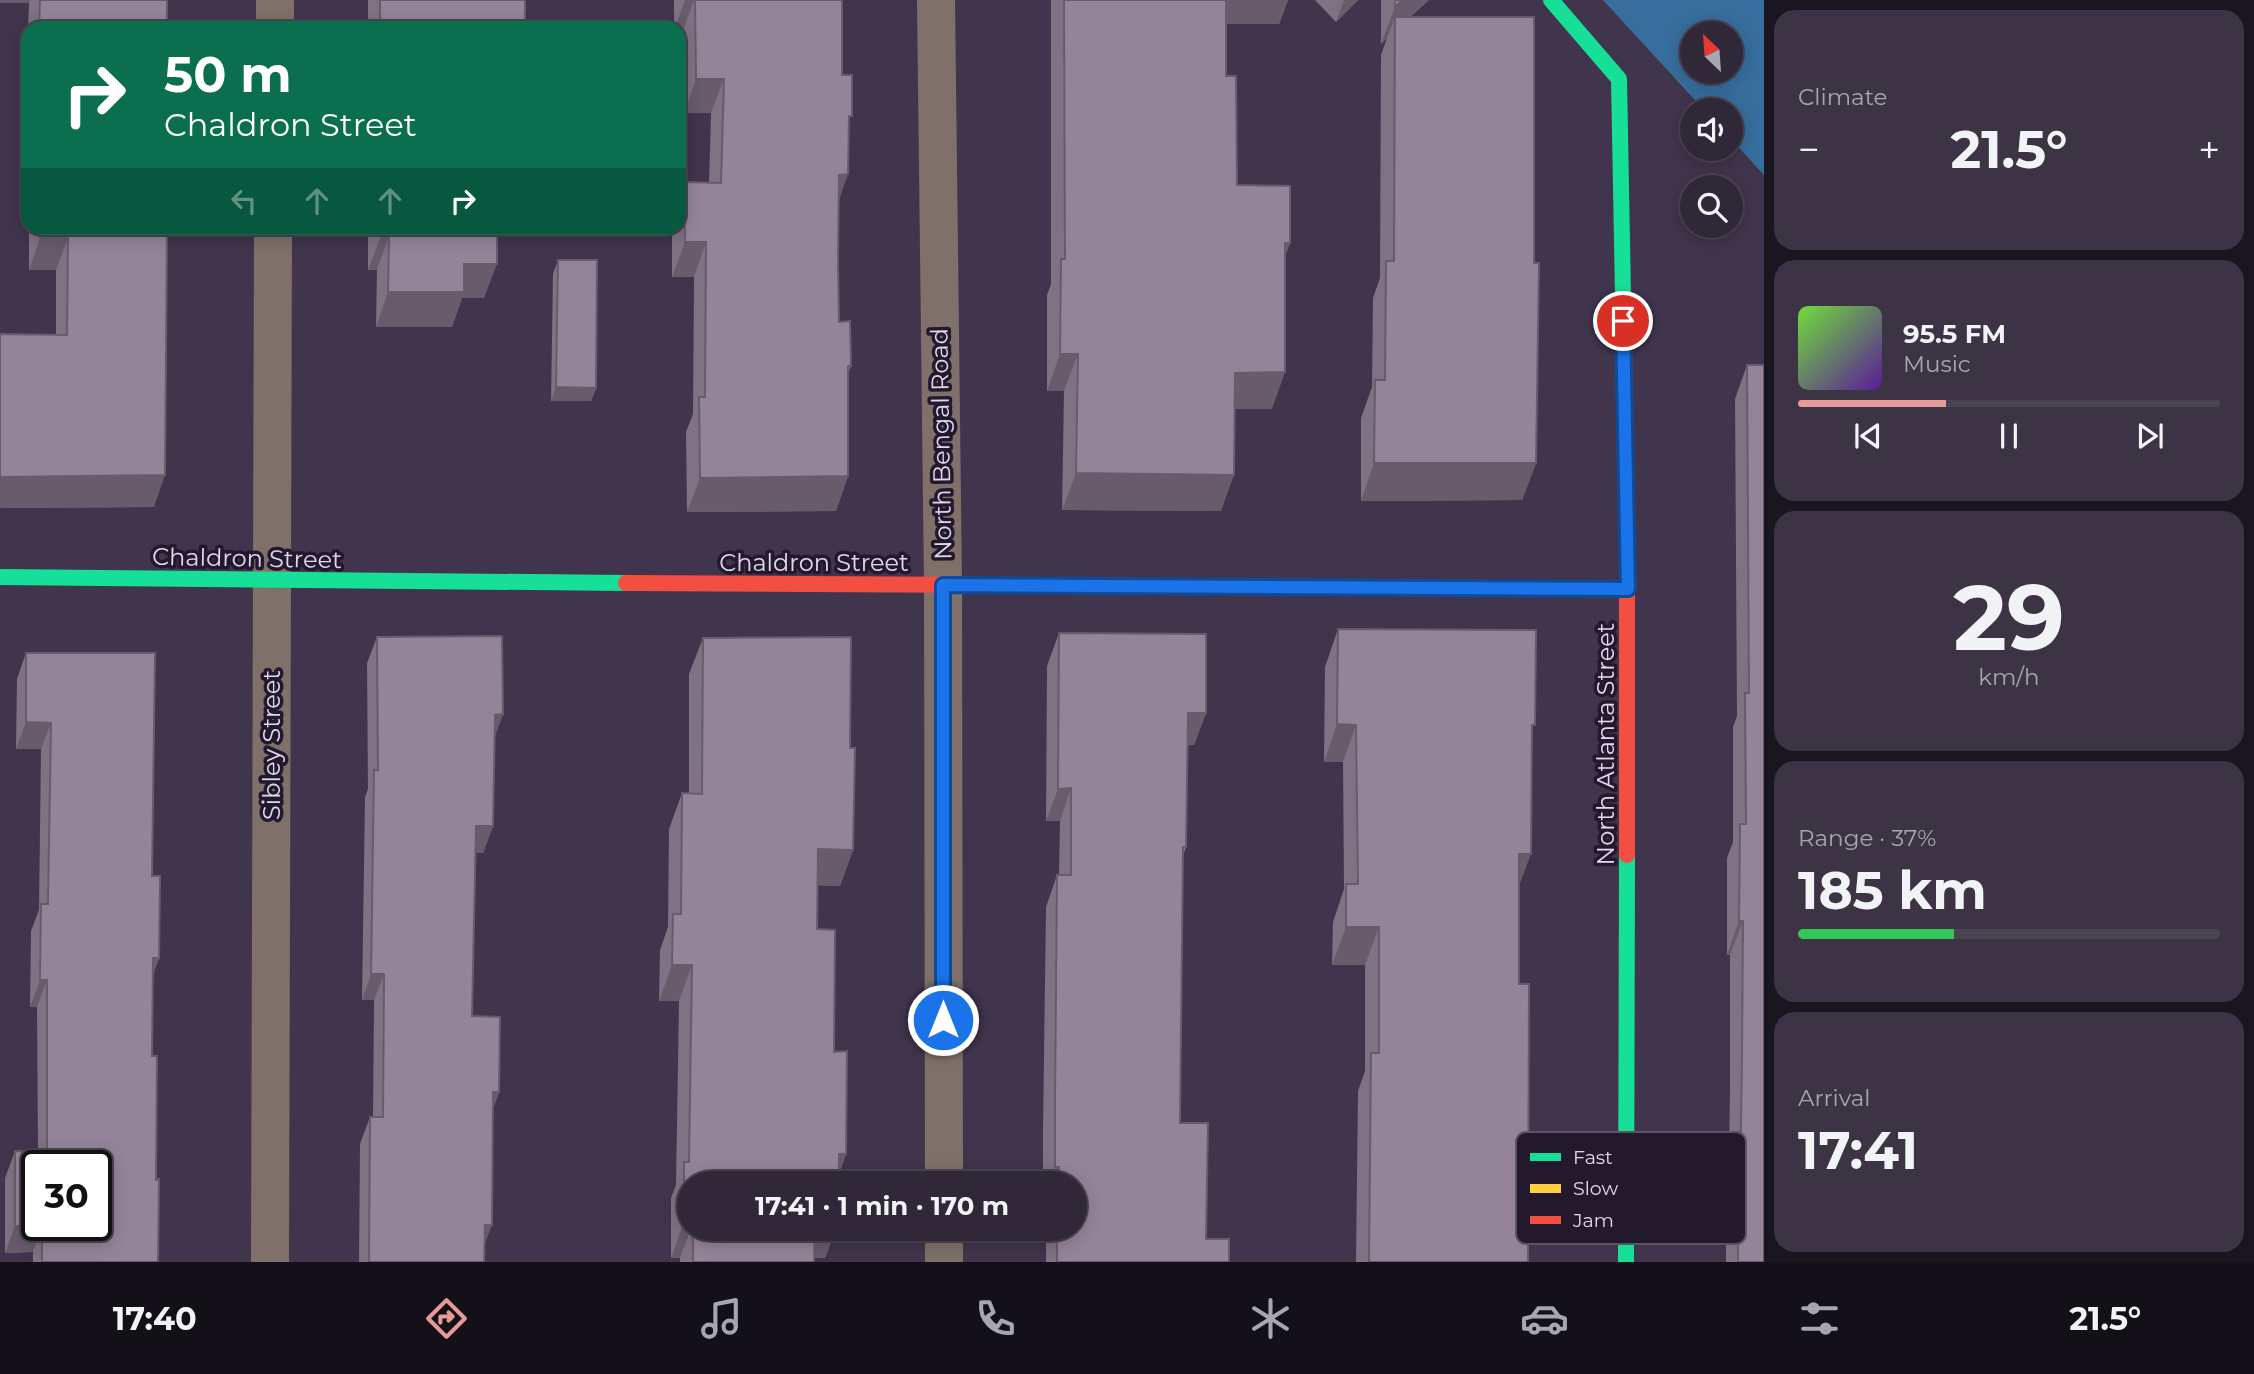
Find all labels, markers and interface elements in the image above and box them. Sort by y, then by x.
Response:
north arrow [1680,21,1743,84]
map controls [1680,21,1743,238]
text: 50 m [164,45,292,104]
icon: right [49,49,140,140]
text: Climate [1798,83,1887,111]
button: sound [1680,98,1743,161]
text: Chaldron Street [164,105,417,144]
text: 21.5° [1950,118,2068,181]
text: − [1798,126,1820,173]
text: + [2198,126,2220,173]
button: search [1680,175,1743,238]
icon: left [225,182,263,220]
icon: ahead [298,182,336,220]
icon: ahead [371,182,409,220]
icon: right [444,182,482,220]
pin [1593,291,1653,351]
icon: arrive [1604,302,1642,340]
text: 95.5 FM [1903,318,2006,350]
street label: North Bengal Road [924,328,958,560]
text: Music [1903,350,1971,378]
icon: previous [1849,417,1887,455]
icon: pause [1990,417,2028,455]
icon: next [2131,417,2169,455]
street label: Chaldron Street [152,542,342,574]
street label: Chaldron Street [719,548,909,577]
text: 29 [1953,562,2065,673]
street label: North Atlanta Street [1591,622,1620,865]
text: km/h [1978,663,2040,691]
street label: Sibley Street [257,670,286,820]
text: Range · 37% [1798,824,1936,852]
text: 185 km [1798,859,1987,922]
position arrow [906,983,980,1057]
text: Arrival [1798,1084,1871,1112]
text: 17:41 [1798,1119,1918,1182]
legend [1516,1132,1746,1244]
text: Fast [1573,1146,1613,1169]
speed limit sign: 30 [21,1150,112,1241]
text: Slow [1573,1177,1618,1200]
text: 17:41 · 1 min · 170 m [755,1190,1009,1222]
text: Jam [1572,1209,1614,1232]
icon: directions [422,1294,471,1343]
icon: music [697,1294,746,1343]
icon: phone [971,1294,1020,1343]
icon: climate [1246,1294,1295,1343]
icon: car [1520,1294,1569,1343]
icon: filters [1795,1294,1844,1343]
text: 17:40 [113,1299,197,1338]
text: 21.5° [2069,1299,2141,1338]

